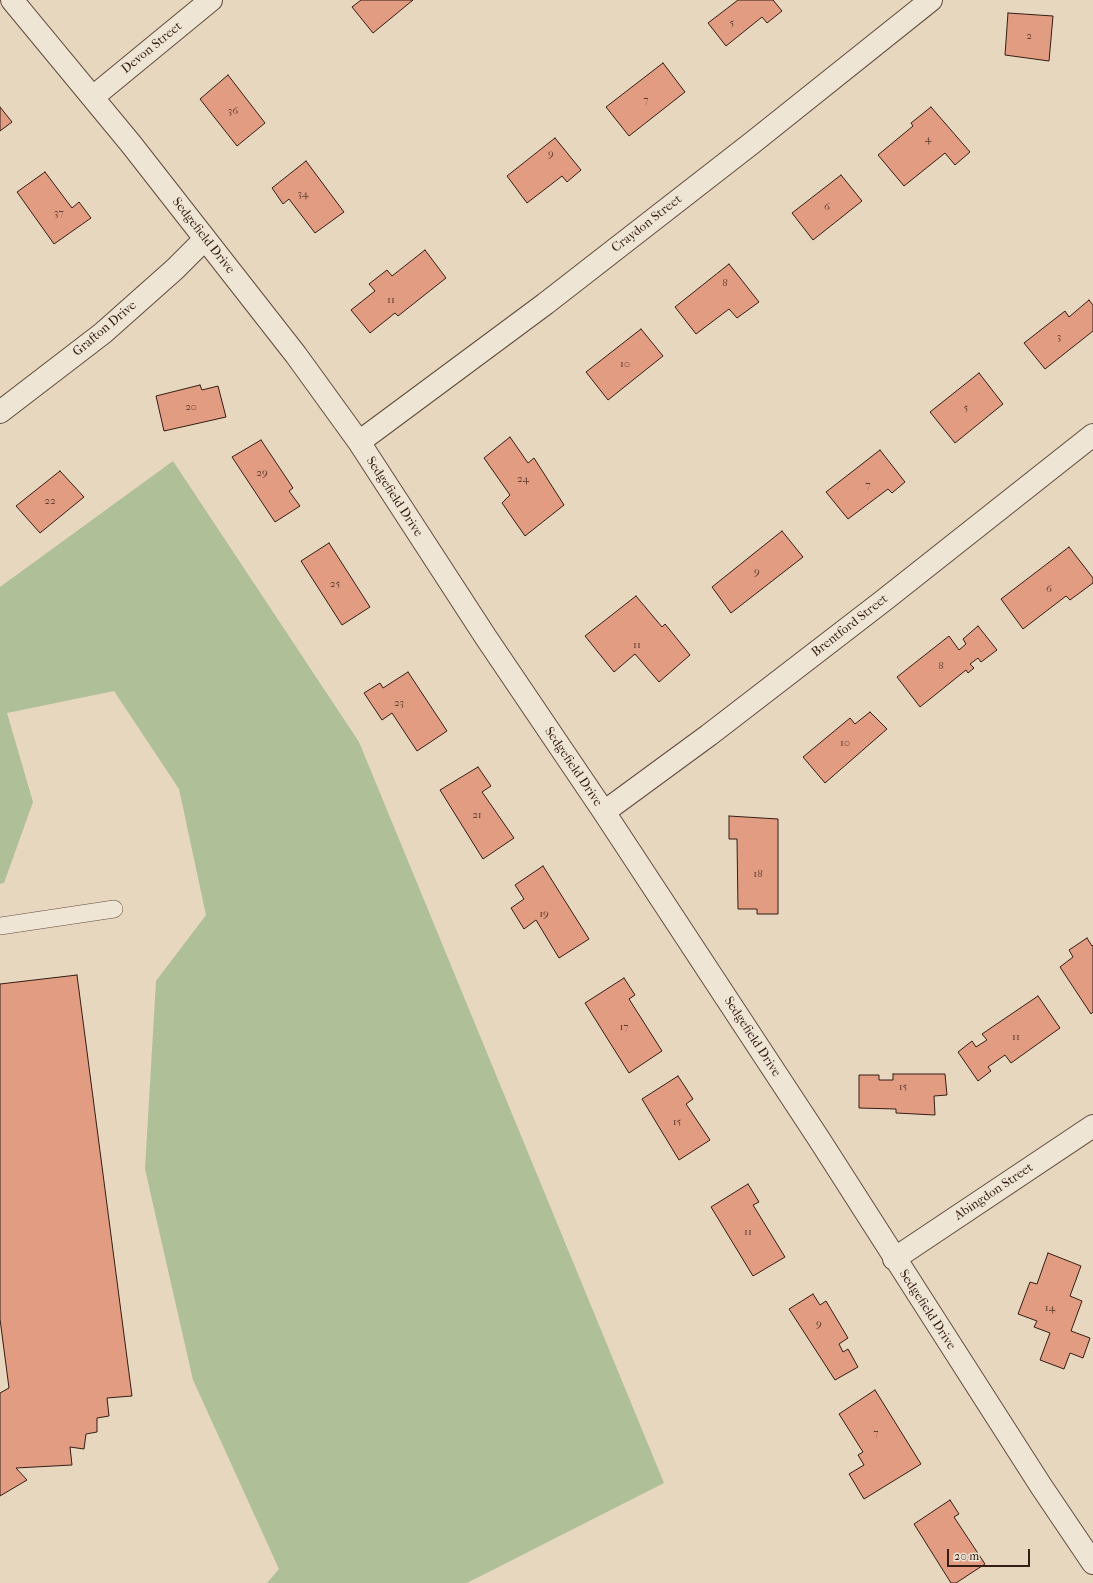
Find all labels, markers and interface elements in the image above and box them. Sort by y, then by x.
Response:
house number: 5 [730,16,734,30]
street label: Devon Street [118,19,186,77]
house number: 2 [1026,29,1032,43]
house number: 7 [643,93,649,107]
house number: 36 [228,104,238,118]
house number: 4 [925,132,931,146]
house number: 9 [548,147,554,161]
house number: 34 [297,187,309,201]
street label: Craydon Street [609,192,685,256]
street label: Sedgefield Drive [168,195,238,277]
house number: 6 [824,200,830,214]
house number: 37 [54,206,64,220]
house number: 8 [722,276,728,290]
house number: 11 [387,293,395,307]
street label: Grafton Drive [70,298,140,360]
house number: 3 [1057,330,1061,344]
house number: 10 [620,357,630,371]
house number: 20 [185,400,197,414]
house number: 5 [964,401,968,415]
street label: Sedgefield Drive [362,454,426,540]
house number: 29 [256,466,268,480]
house number: 24 [517,472,529,486]
house number: 7 [865,478,871,492]
house number: 22 [44,494,56,508]
house number: 9 [754,565,760,579]
house number: 25 [330,577,340,591]
house number: 6 [1046,582,1052,596]
street label: Brentford Street [809,591,891,661]
house number: 11 [633,638,641,652]
house number: 8 [938,659,944,673]
house number: 23 [394,696,404,710]
street label: Sedgefield Drive [541,724,605,810]
house number: 10 [840,736,850,750]
house number: 21 [472,808,482,822]
house number: 18 [753,867,763,881]
house number: 19 [539,907,549,921]
street label: Sedgefield Drive [720,994,784,1080]
house number: 17 [619,1020,629,1034]
house number: 11 [1012,1030,1020,1044]
house number: 15 [899,1080,907,1094]
house number: 15 [673,1115,681,1129]
street label: Abingdon Street [952,1160,1036,1224]
house number: 11 [744,1225,752,1239]
street label: Sedgefield Drive [895,1267,959,1353]
house number: 14 [1045,1301,1055,1315]
house number: 9 [816,1317,822,1331]
house number: 7 [873,1426,879,1440]
scale bar [949,1541,1032,1567]
text: 20 m [954,1549,979,1563]

